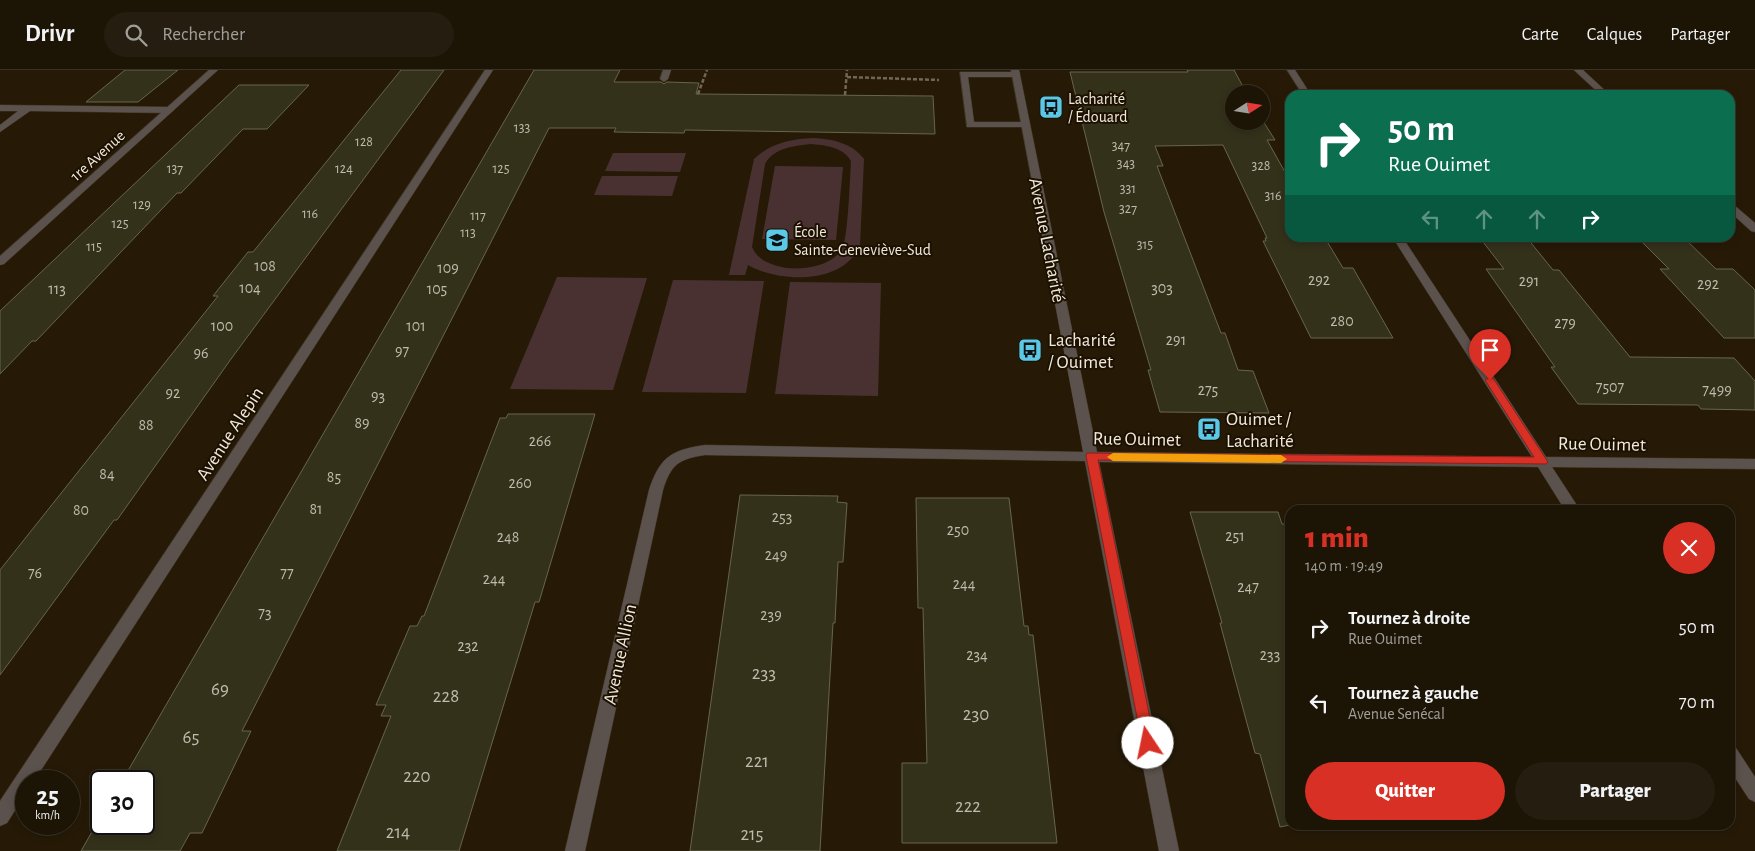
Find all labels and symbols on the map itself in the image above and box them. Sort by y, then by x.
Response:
north arrow [1225,85,1270,130]
place label: Lacharité / Édouard [1068,91,1128,125]
bus stop icon: Lacharité / Édouard [1038,94,1064,120]
house number: 133 [514,121,530,135]
street label: 1re Avenue [67,127,128,184]
house number: 128 [355,135,373,149]
house number: 347 [1112,139,1130,153]
house number: 343 [1117,157,1135,171]
house number: 328 [1252,159,1270,173]
house number: 137 [167,162,183,176]
house number: 124 [335,162,353,176]
house number: 125 [492,162,510,176]
street label: Avenue Lacharité [1025,177,1068,304]
house number: 331 [1120,182,1136,196]
house number: 316 [1264,189,1282,203]
house number: 129 [133,198,151,212]
house number: 327 [1119,202,1137,216]
house number: 116 [302,207,318,221]
house number: 117 [470,209,486,223]
house number: 125 [111,217,129,231]
place label: École Sainte-Geneviève-Sud [794,222,931,258]
house number: 113 [460,226,476,240]
school or university icon: École Sainte-Geneviève-Sud [764,227,790,253]
house number: 315 [1137,238,1153,252]
house number: 115 [86,240,102,254]
house number: 108 [254,258,276,274]
house number: 109 [437,260,459,276]
house number: 292 [1308,272,1330,288]
house number: 291 [1519,273,1539,289]
house number: 292 [1697,276,1719,292]
house number: 104 [239,280,261,296]
house number: 303 [1151,280,1173,296]
house number: 113 [48,281,66,297]
house number: 105 [427,281,447,297]
house number: 280 [1330,313,1354,329]
house number: 279 [1554,315,1576,331]
house number: 100 [211,318,233,334]
house number: 101 [406,318,426,334]
pin [1469,329,1511,380]
place label: Lacharité / Ouimet [1048,331,1116,372]
house number: 291 [1166,332,1186,348]
bus stop icon: Lacharité / Ouimet [1017,337,1043,363]
house number: 97 [395,343,409,359]
house number: 96 [193,345,209,361]
house number: 7507 [1596,379,1625,395]
house number: 275 [1198,382,1218,398]
house number: 7499 [1702,382,1732,398]
street label: Avenue Alepin [193,384,267,484]
house number: 92 [166,385,180,401]
house number: 93 [371,388,385,404]
place label: Ouimet / Lacharité [1226,410,1294,451]
house number: 89 [354,415,370,431]
bus stop icon: Ouimet / Lacharité [1196,416,1222,442]
house number: 88 [138,417,154,433]
street label: Rue Ouimet [1093,429,1181,450]
house number: 266 [529,433,551,449]
street label: Rue Ouimet [1558,434,1646,455]
house number: 84 [99,466,115,482]
house number: 85 [327,469,341,485]
house number: 260 [508,475,532,491]
house number: 81 [309,501,323,517]
house number: 80 [73,502,89,518]
house number: 253 [772,509,792,525]
house number: 250 [947,522,969,538]
house number: 251 [1225,528,1245,544]
house number: 248 [497,529,519,545]
house number: 249 [765,547,787,563]
house number: 76 [28,565,42,581]
house number: 77 [280,565,294,581]
house number: 244 [483,571,506,587]
house number: 244 [953,576,976,592]
house number: 247 [1237,579,1259,595]
street label: Avenue Allion [601,602,640,706]
house number: 73 [258,605,272,621]
house number: 239 [760,607,782,623]
house number: 232 [457,638,479,654]
house number: 234 [966,647,988,663]
house number: 233 [1260,647,1280,663]
house number: 233 [752,664,776,683]
house number: 69 [211,680,229,699]
house number: 228 [433,687,459,706]
house number: 230 [963,705,989,724]
position arrow [1121,716,1173,768]
house number: 65 [183,728,199,747]
house number: 221 [745,752,769,771]
house number: 220 [403,767,431,786]
speed limit sign: 30 [90,770,155,835]
house number: 222 [955,797,981,816]
house number: 214 [386,823,410,842]
house number: 215 [740,825,764,844]

